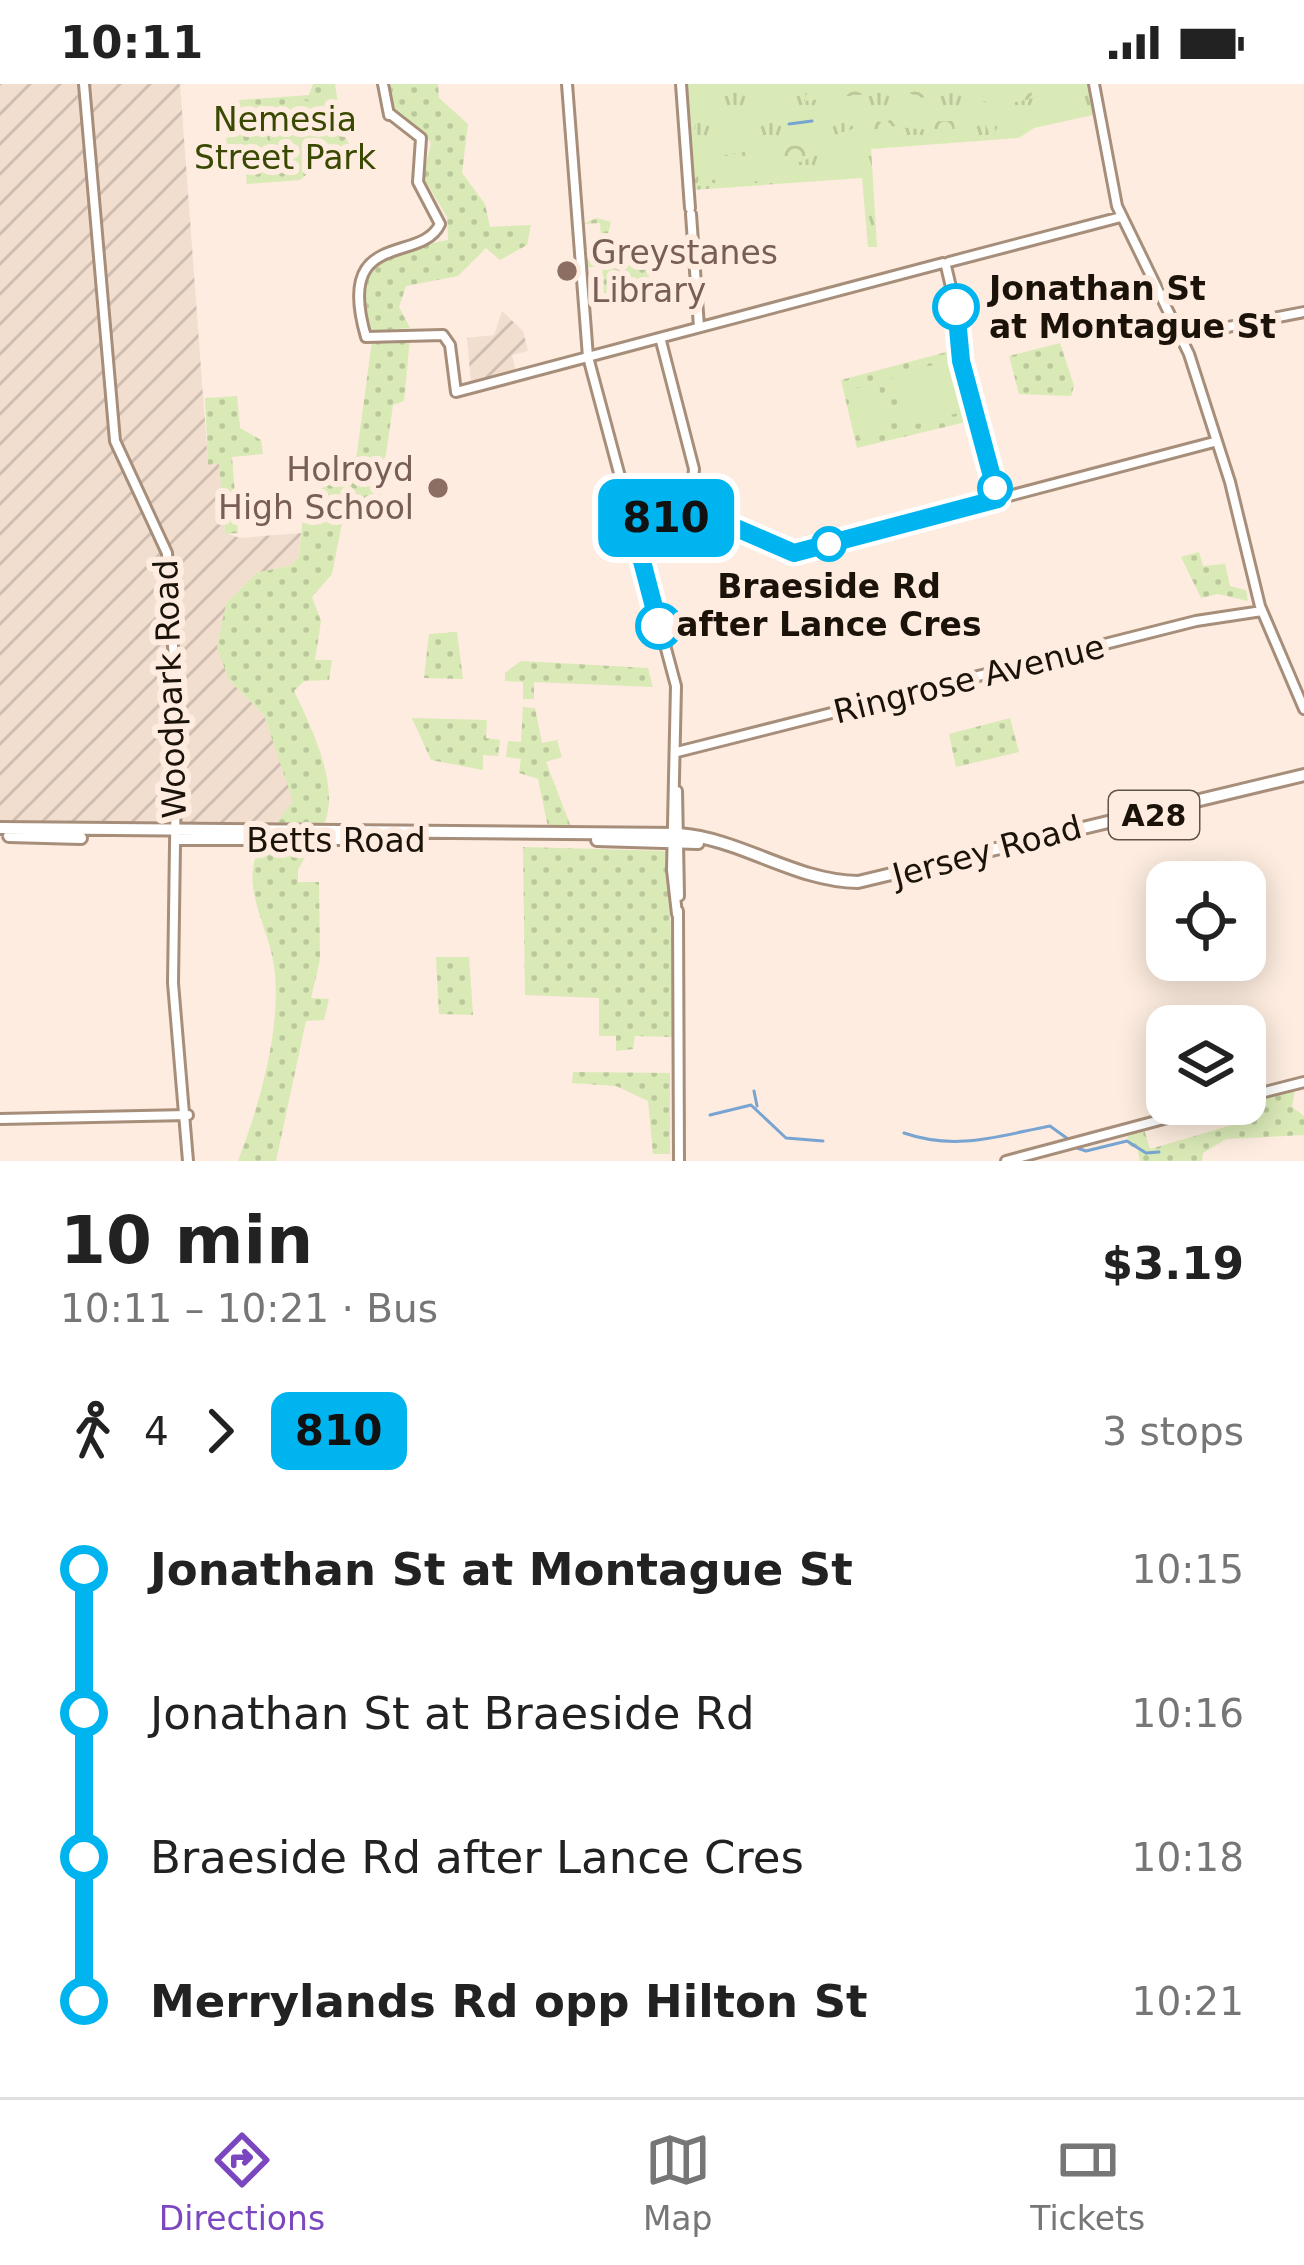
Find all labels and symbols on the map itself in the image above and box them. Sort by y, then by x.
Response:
park label: Nemesia Street Park [194,100,377,177]
place label: Greystanes Library [591,233,778,310]
marker: Greystanes Library [554,258,580,284]
place label: Jonathan St at Montague St [987,269,1276,346]
marker: Jonathan St at Montague St [934,285,978,329]
place label: Holroyd High School [218,450,414,527]
unlabelled marker [979,472,1011,504]
marker: Holroyd High School [425,475,451,501]
line badge: 810 [597,479,735,557]
marker: Braeside Rd after Lance Cres [813,528,845,560]
street label: Woodpark Road [146,559,194,819]
place label: Braeside Rd after Lance Cres [676,567,982,644]
unlabelled marker [637,604,681,648]
street label: Ringrose Avenue [830,627,1108,731]
road number: A28 [1109,791,1199,839]
street label: Jersey Road [886,807,1086,895]
street label: Betts Road [246,821,426,860]

